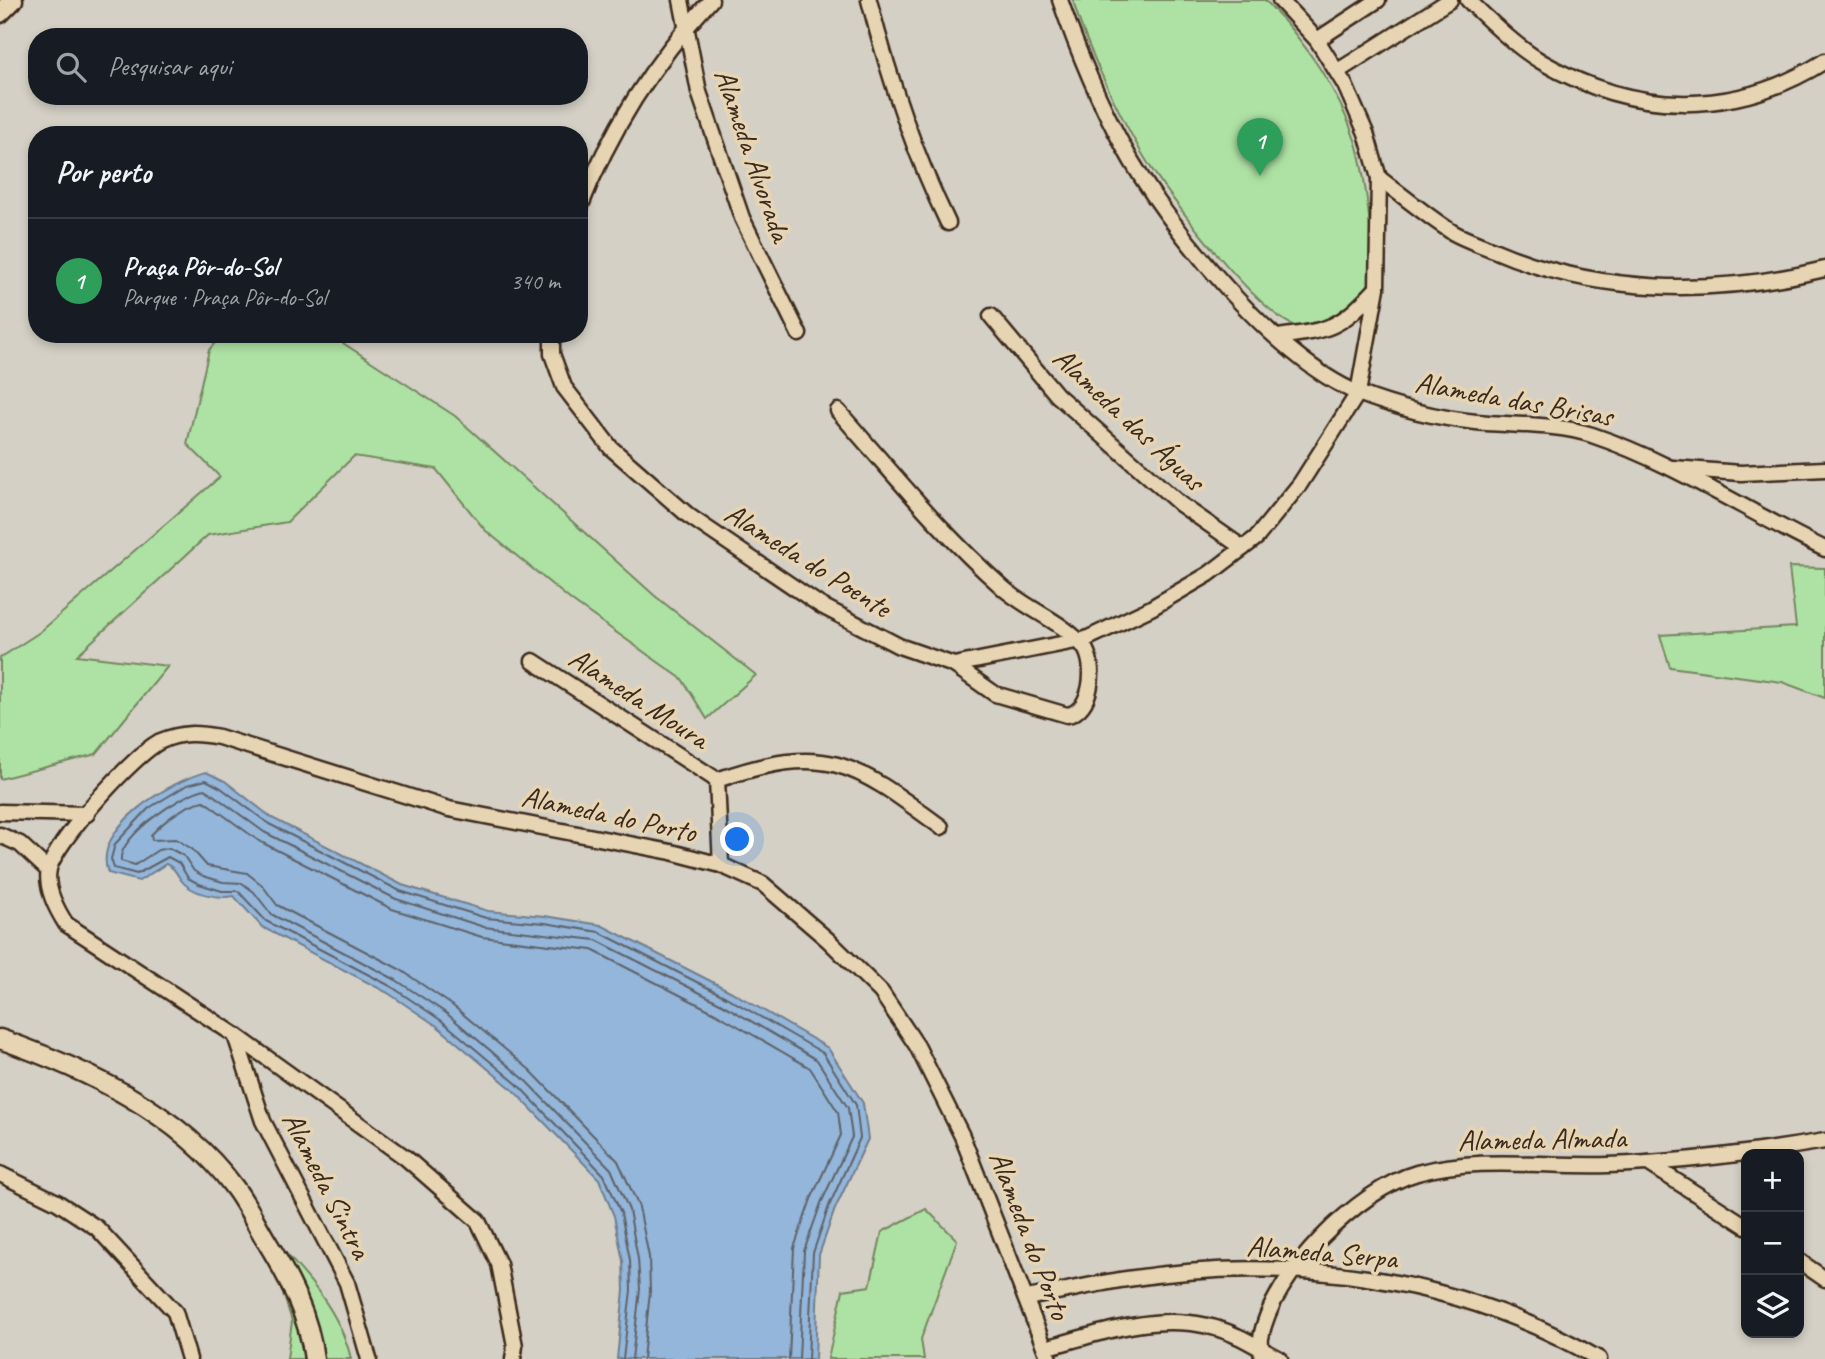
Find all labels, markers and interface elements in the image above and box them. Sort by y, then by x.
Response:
search box [28,28,588,105]
icon: search [52,48,90,86]
text: Pesquisar aqui [108,50,232,83]
street label: Alameda Alvorada [706,64,801,249]
pin: 1 [1237,118,1283,176]
text: Por perto [56,153,151,191]
text: Praça Pôr-do-Sol [123,250,277,283]
text: 1 [74,267,84,296]
text: 340 m [511,267,560,296]
text: Parque · Praça Pôr-do-Sol [123,283,326,312]
street label: Alameda das Águas [1045,339,1215,501]
street label: Alameda das Brisas [1412,363,1618,436]
street label: Alameda do Poente [718,494,900,627]
street label: Alameda Moura [562,639,718,759]
street label: Alameda do Porto [518,777,701,851]
your location [720,822,754,856]
street label: Alameda Sintra [274,1105,381,1267]
street label: Alameda Almada [1458,1119,1628,1159]
street label: Alameda do Porto [980,1145,1080,1326]
map controls [1741,1149,1804,1338]
button: + [1741,1149,1804,1212]
button: − [1741,1212,1804,1275]
street label: Alameda Serpa [1245,1227,1401,1278]
button: layers [1741,1275,1804,1338]

